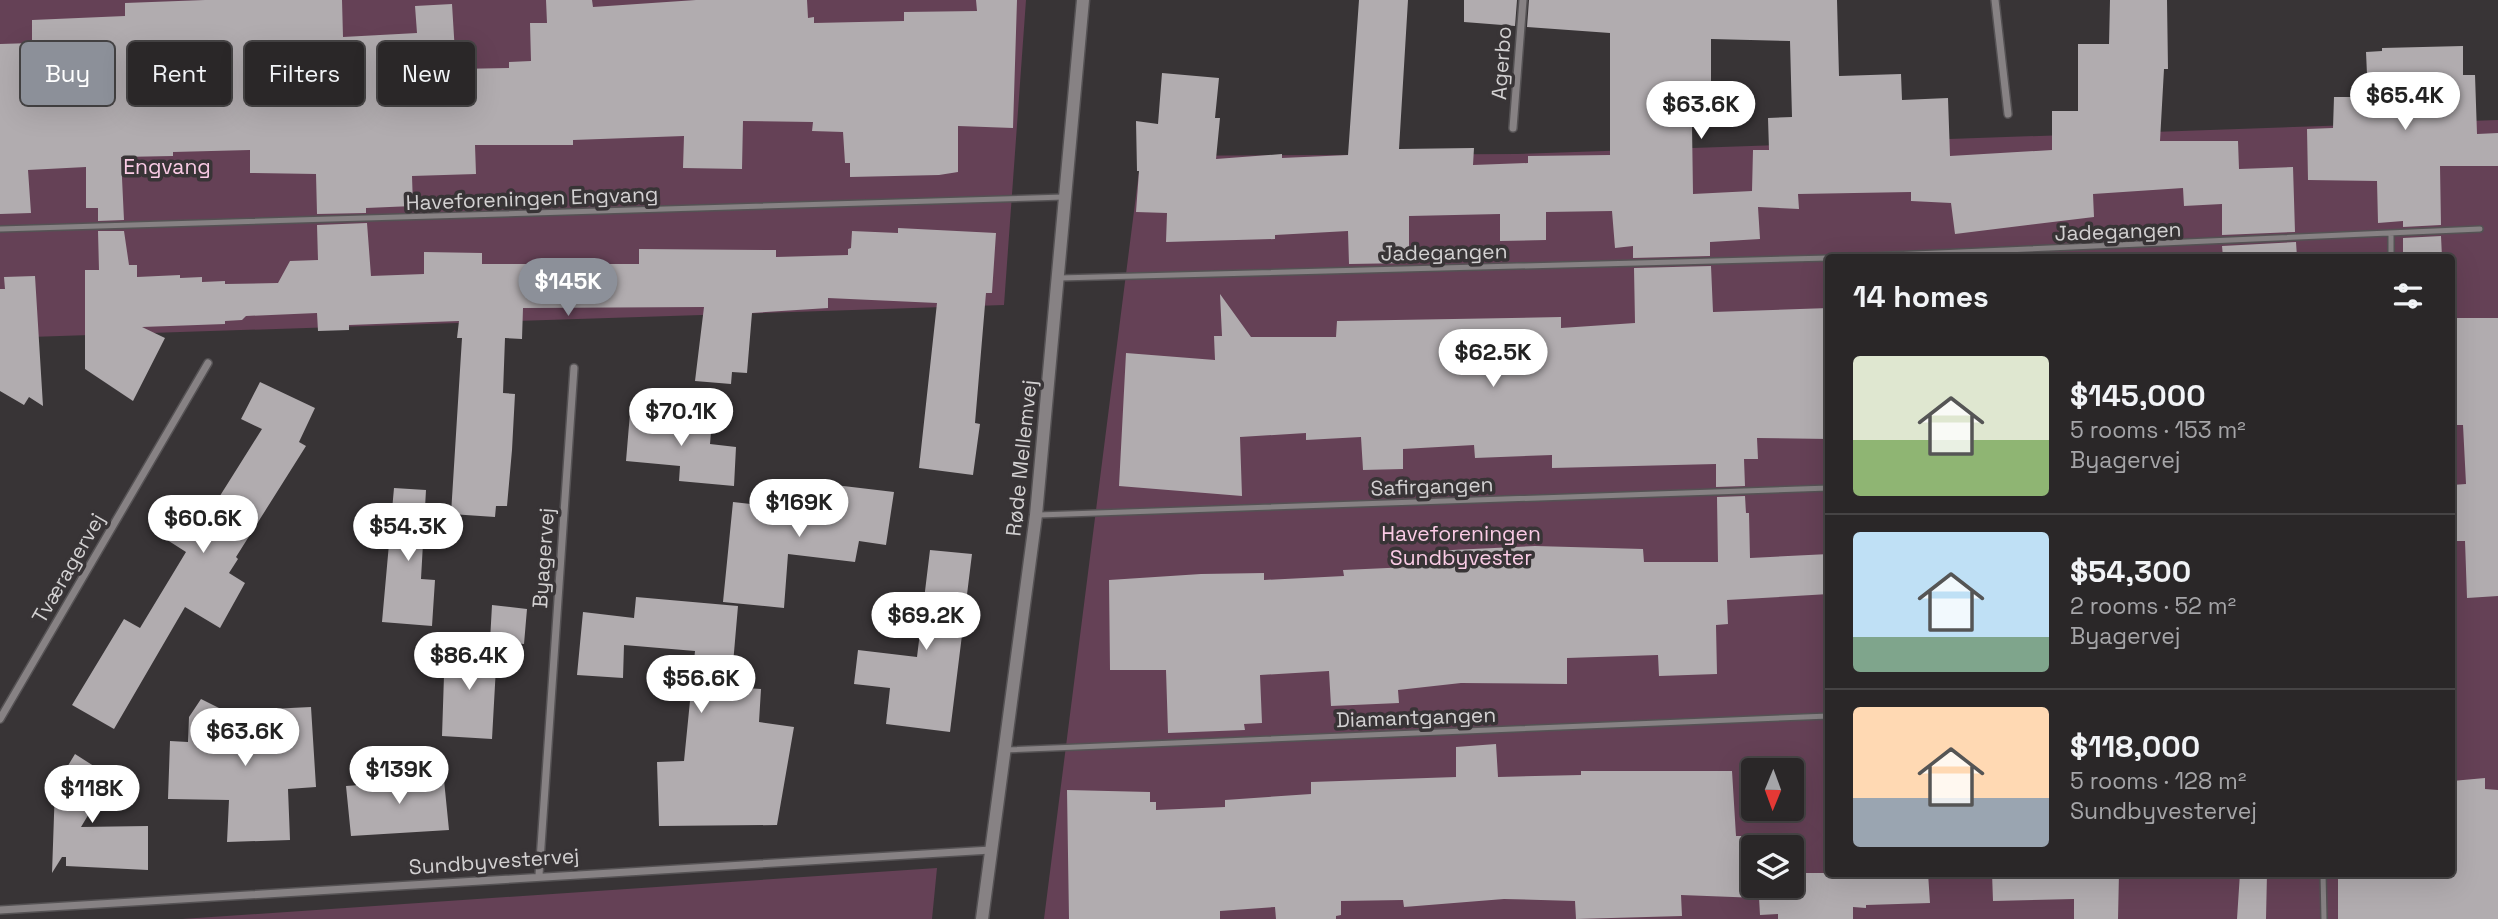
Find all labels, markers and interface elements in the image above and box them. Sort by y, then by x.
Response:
street label: Agerbo [1485,25,1517,101]
chip: Buy [21,42,114,105]
chip: Rent [128,42,231,105]
chip: Filters [245,42,364,105]
chip: New [378,42,475,105]
pin: $65.4K [2348,72,2462,132]
text: $65.4K [2366,80,2444,110]
pin: $63.6K [1644,82,1758,141]
text: $63.6K [1662,89,1740,119]
park label: Engvang [123,153,211,180]
street label: Haveforeningen Engvang [405,180,659,216]
street label: Jadegangen [2054,215,2182,247]
street label: Jadegangen [1380,237,1508,267]
pin: $145K [519,258,617,318]
text: $145K [534,266,602,296]
text: 14 homes [1853,277,1989,316]
icon: filters [2389,277,2427,315]
pin: $62.5K [1436,330,1550,389]
text: $62.5K [1455,337,1531,367]
text: $145,000 [2070,376,2206,415]
street label: Røde Mellemvej [999,378,1043,538]
icon: home [1909,384,1993,468]
pin: $70.1K [624,388,738,448]
text: $70.1K [645,396,717,426]
text: 5 rooms · 153 m² [2070,415,2246,445]
text: Byagervej [2070,445,2180,475]
street label: Safirgangen [1370,470,1494,502]
pin: $169K [750,480,848,539]
text: $169K [765,487,833,517]
pin: $60.6K [146,496,260,555]
text: $60.6K [164,503,242,533]
pin: $54.3K [351,504,465,563]
street label: Byagervej [526,507,560,609]
street label: Tværagervej [26,508,110,628]
text: $54.3K [369,511,447,541]
park label: Haveforeningen Sundbyvester [1381,520,1541,571]
text: $54,300 [2070,552,2191,591]
icon: home [1909,560,1993,644]
text: 2 rooms · 52 m² [2070,591,2236,621]
pin: $69.2K [869,592,983,652]
text: $69.2K [887,600,965,630]
text: Byagervej [2070,621,2180,651]
pin: $86.4K [412,632,526,692]
text: $86.4K [430,640,508,670]
pin: $56.6K [644,656,758,715]
text: $56.6K [662,663,740,693]
street label: Diamantgangen [1335,701,1497,733]
pin: $63.6K [188,708,302,768]
text: $63.6K [206,716,284,746]
text: $118,000 [2070,727,2200,766]
icon: home [1909,735,1993,819]
pin: $139K [350,746,448,806]
text: $139K [366,754,432,784]
north arrow [1741,758,1804,821]
map controls [1741,758,1804,898]
pin: $118K [43,766,141,825]
text: 5 rooms · 128 m² [2070,766,2246,796]
text: $118K [61,773,123,803]
text: Sundbyvestervej [2070,796,2257,826]
button: layers [1741,835,1804,898]
street label: Sundbyvestervej [408,842,580,880]

